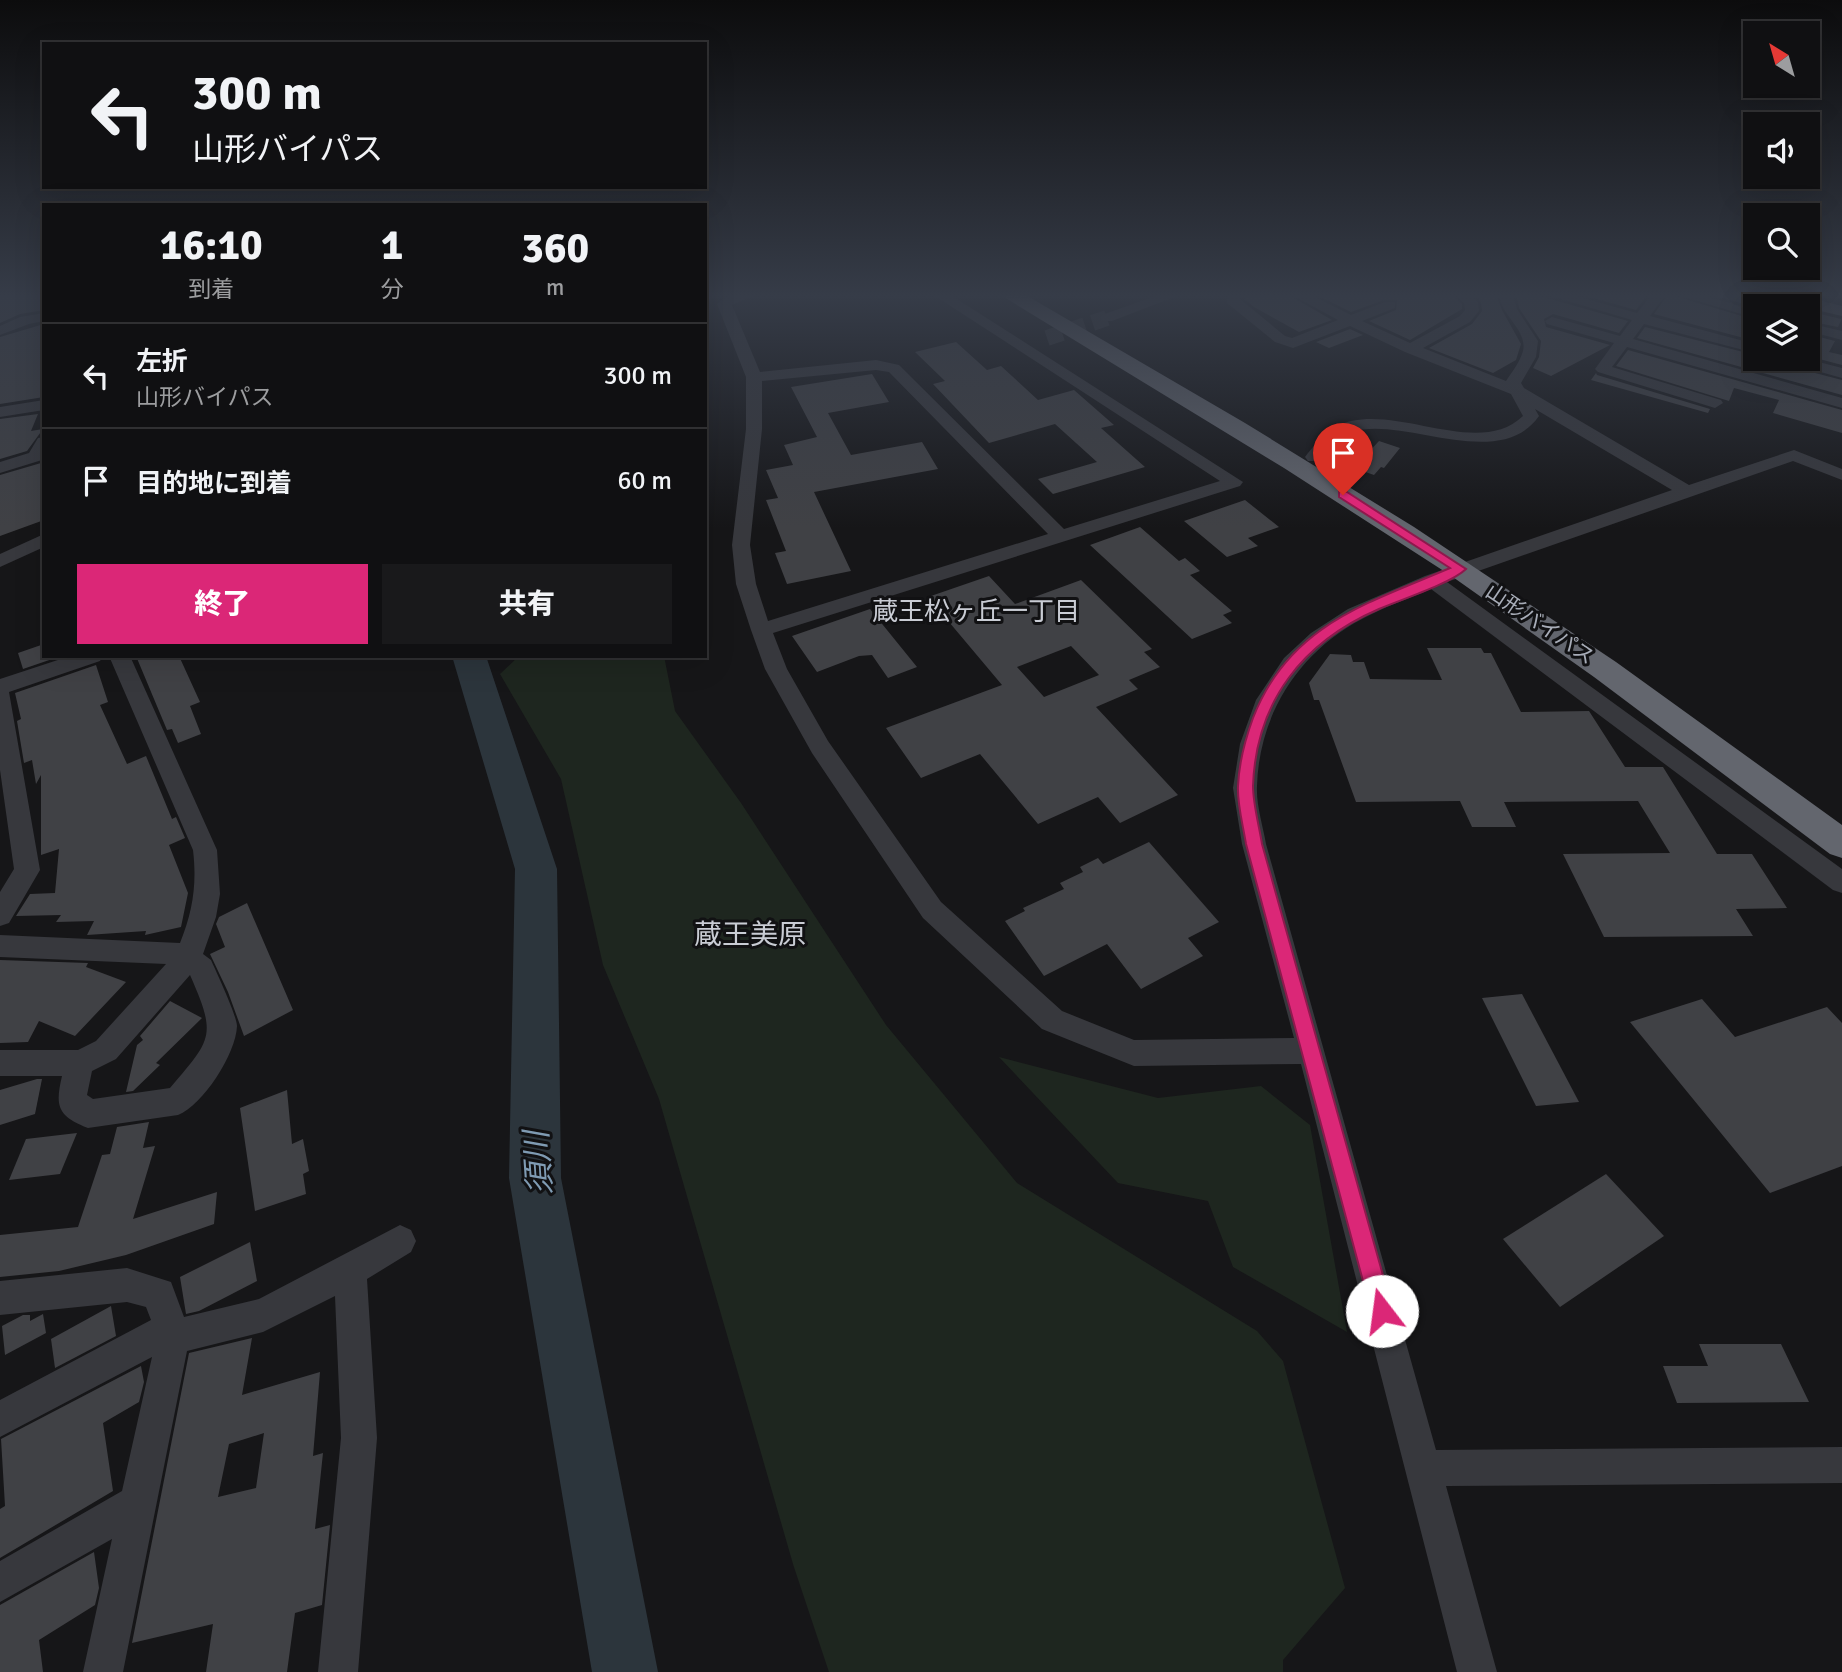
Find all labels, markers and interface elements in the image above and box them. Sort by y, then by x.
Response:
north arrow [1743,21,1820,98]
map controls [1743,21,1820,371]
text: 300 m [192,63,322,123]
icon: left [77,70,168,161]
button: sound [1743,112,1820,189]
text: 山形バイパス [192,130,383,169]
button: search [1743,203,1820,280]
text: 16:10 [160,220,263,271]
text: 1 [381,220,403,271]
text: 360 [521,223,589,274]
text: m [546,273,564,302]
text: 到着 [188,275,234,304]
text: 分 [381,275,404,304]
button: layers [1743,294,1820,371]
text: 左折 [136,346,188,378]
icon: left [77,357,115,395]
text: 300 m [603,360,672,392]
text: 山形バイパス [136,383,274,412]
pin [1313,423,1373,495]
icon: arrive [1324,434,1362,472]
icon: arrive [77,462,115,500]
text: 60 m [617,465,672,497]
text: 目的地に到着 [136,468,292,500]
button: 終了 [77,564,368,644]
button: 共有 [382,564,672,644]
street label: 山形バイパス [1481,578,1599,670]
district label: 蔵王松ヶ丘一丁目 [872,596,1080,628]
district label: 蔵王美原 [694,918,806,952]
water label: 須川 [517,1127,560,1196]
position arrow [1345,1274,1419,1348]

